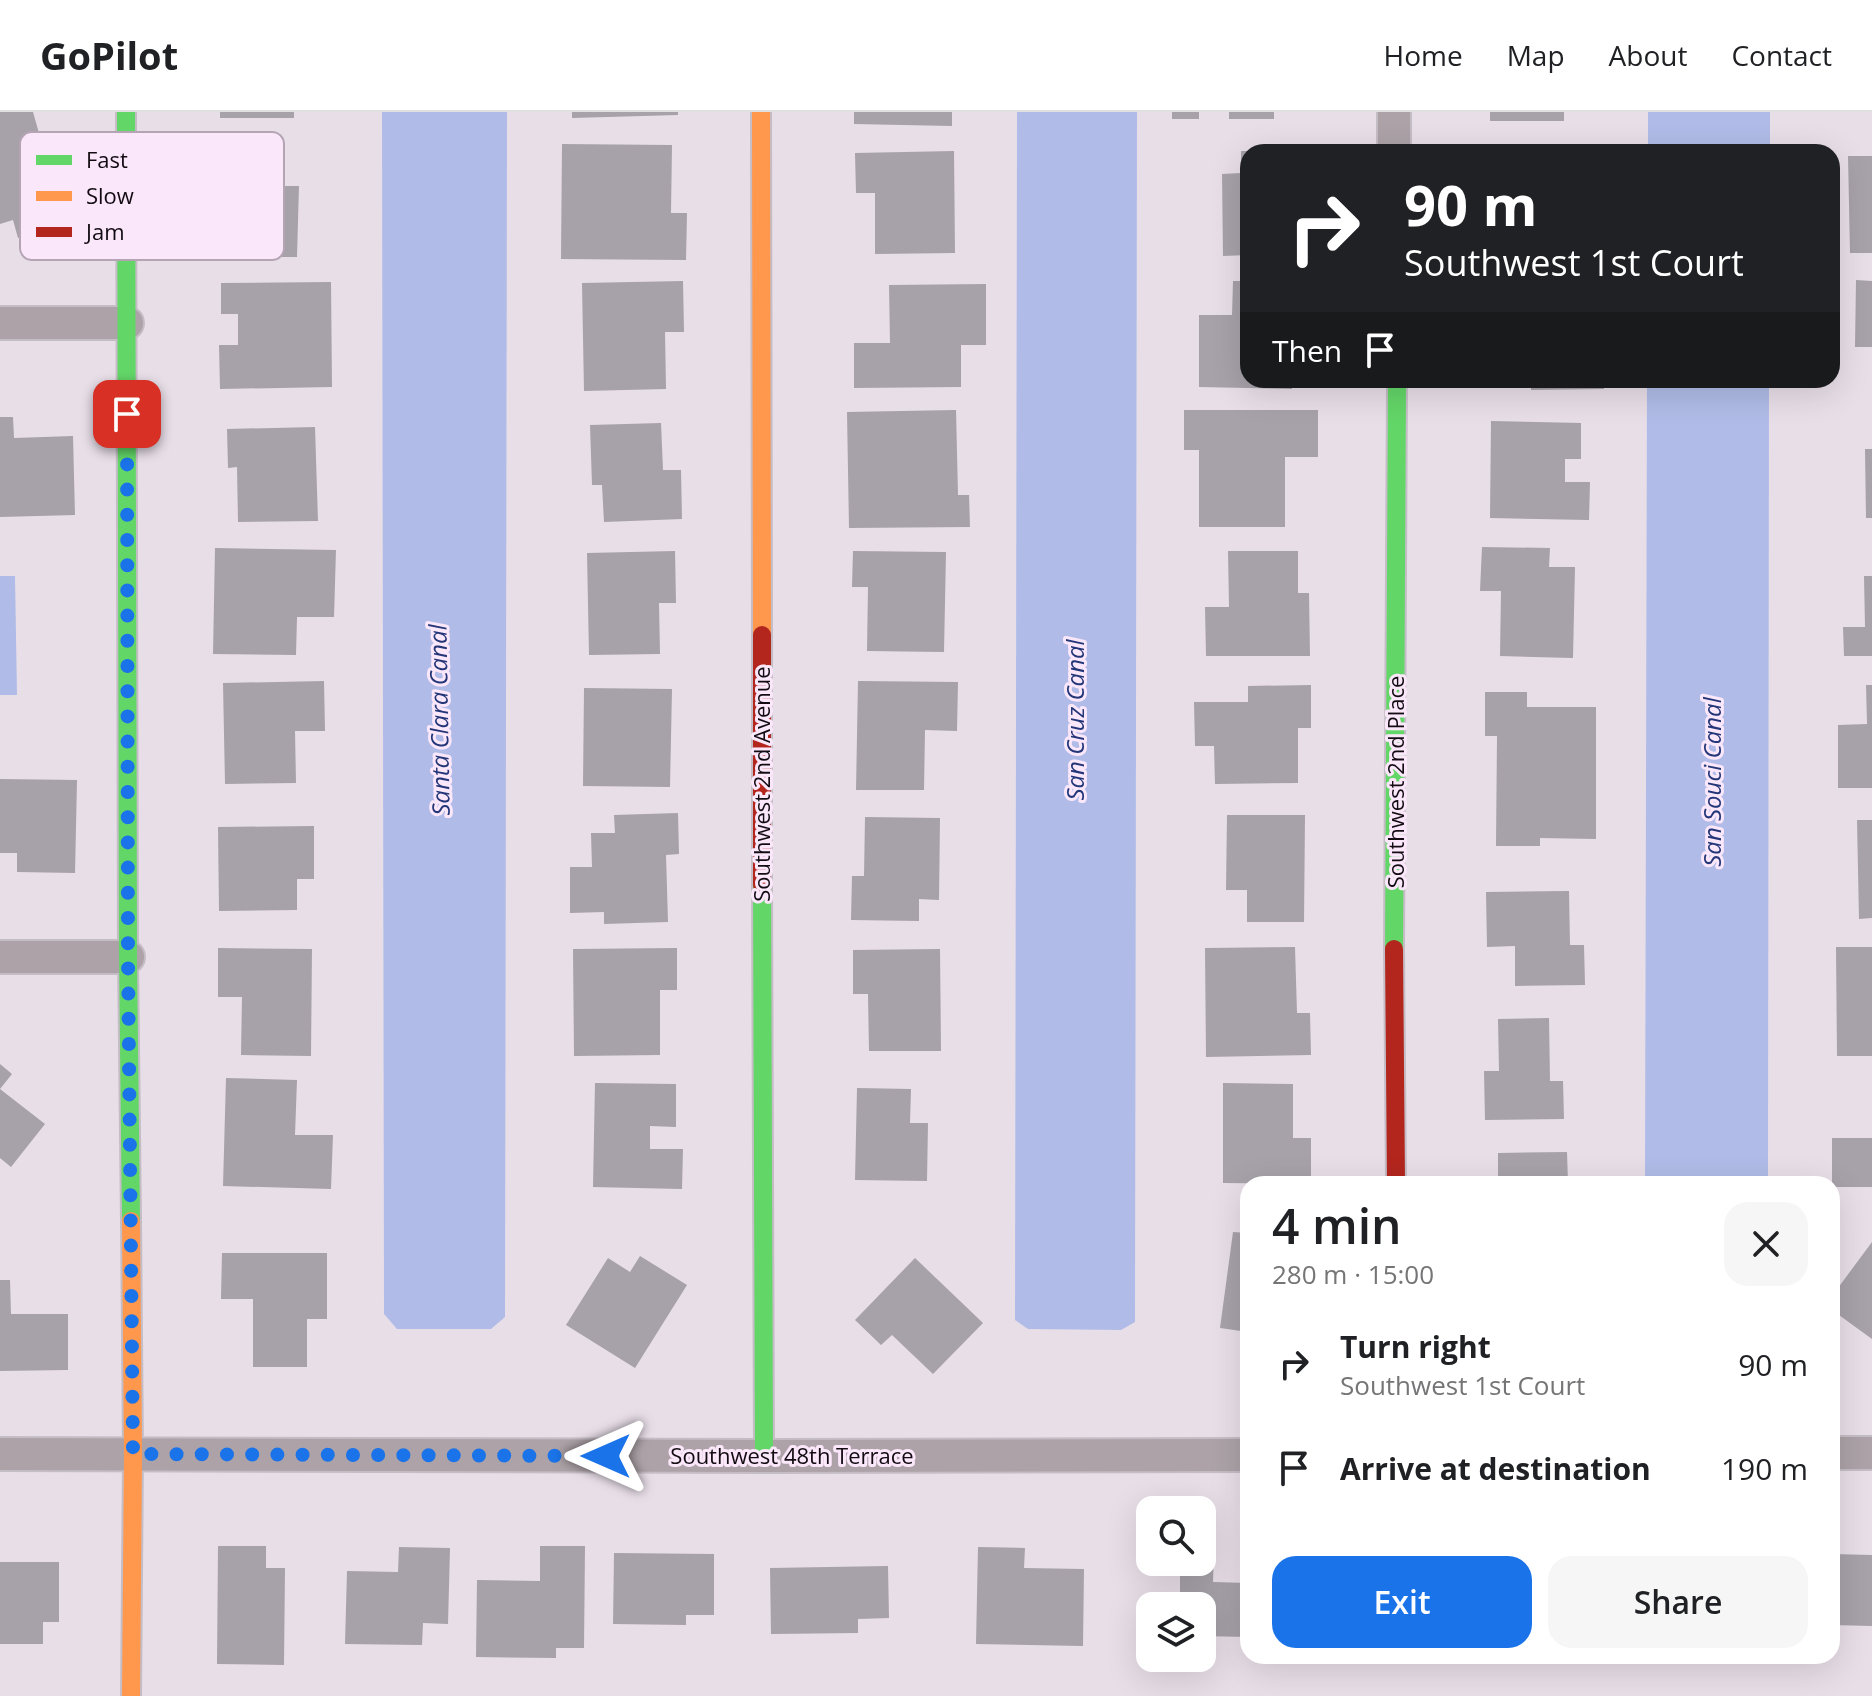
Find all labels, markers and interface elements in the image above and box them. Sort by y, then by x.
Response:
text: GoPilot [40,29,178,81]
text: Home [1384,36,1463,74]
text: Map [1507,36,1565,74]
text: About [1609,36,1687,74]
text: Contact [1731,36,1832,74]
legend [20,132,284,260]
text: Fast [86,144,128,174]
text: 90 m [1404,166,1538,242]
icon: right [1272,176,1376,280]
text: Slow [86,180,134,210]
text: Jam [84,216,125,246]
text: Southwest 1st Court [1404,238,1744,287]
icon: arrive [1358,328,1402,372]
text: Then [1272,330,1342,371]
pin [93,380,161,448]
icon: arrive [105,392,149,436]
water label: Santa Clara Canal [420,623,457,816]
water label: San Cruz Canal [1058,638,1091,801]
street label: Southwest 2nd Avenue [746,666,776,902]
street label: Southwest 2nd Place [1380,676,1410,888]
water label: San Souci Canal [1695,696,1728,867]
text: 4 min [1272,1193,1402,1258]
button: close [1724,1202,1808,1286]
text: 280 m · 15:00 [1272,1256,1434,1292]
text: Turn right [1340,1326,1491,1367]
icon: right [1272,1342,1316,1386]
text: 90 m [1738,1344,1808,1385]
text: Southwest 1st Court [1340,1367,1585,1403]
position arrow [564,1414,648,1498]
street label: Southwest 48th Terrace [670,1440,914,1470]
icon: arrive [1272,1446,1316,1490]
text: Arrive at destination [1340,1448,1651,1489]
text: 190 m [1721,1448,1808,1489]
map controls [1136,1496,1216,1672]
button: search [1136,1496,1216,1576]
button: Exit [1272,1556,1532,1648]
button: Share [1548,1556,1808,1648]
button: layers [1136,1592,1216,1672]

